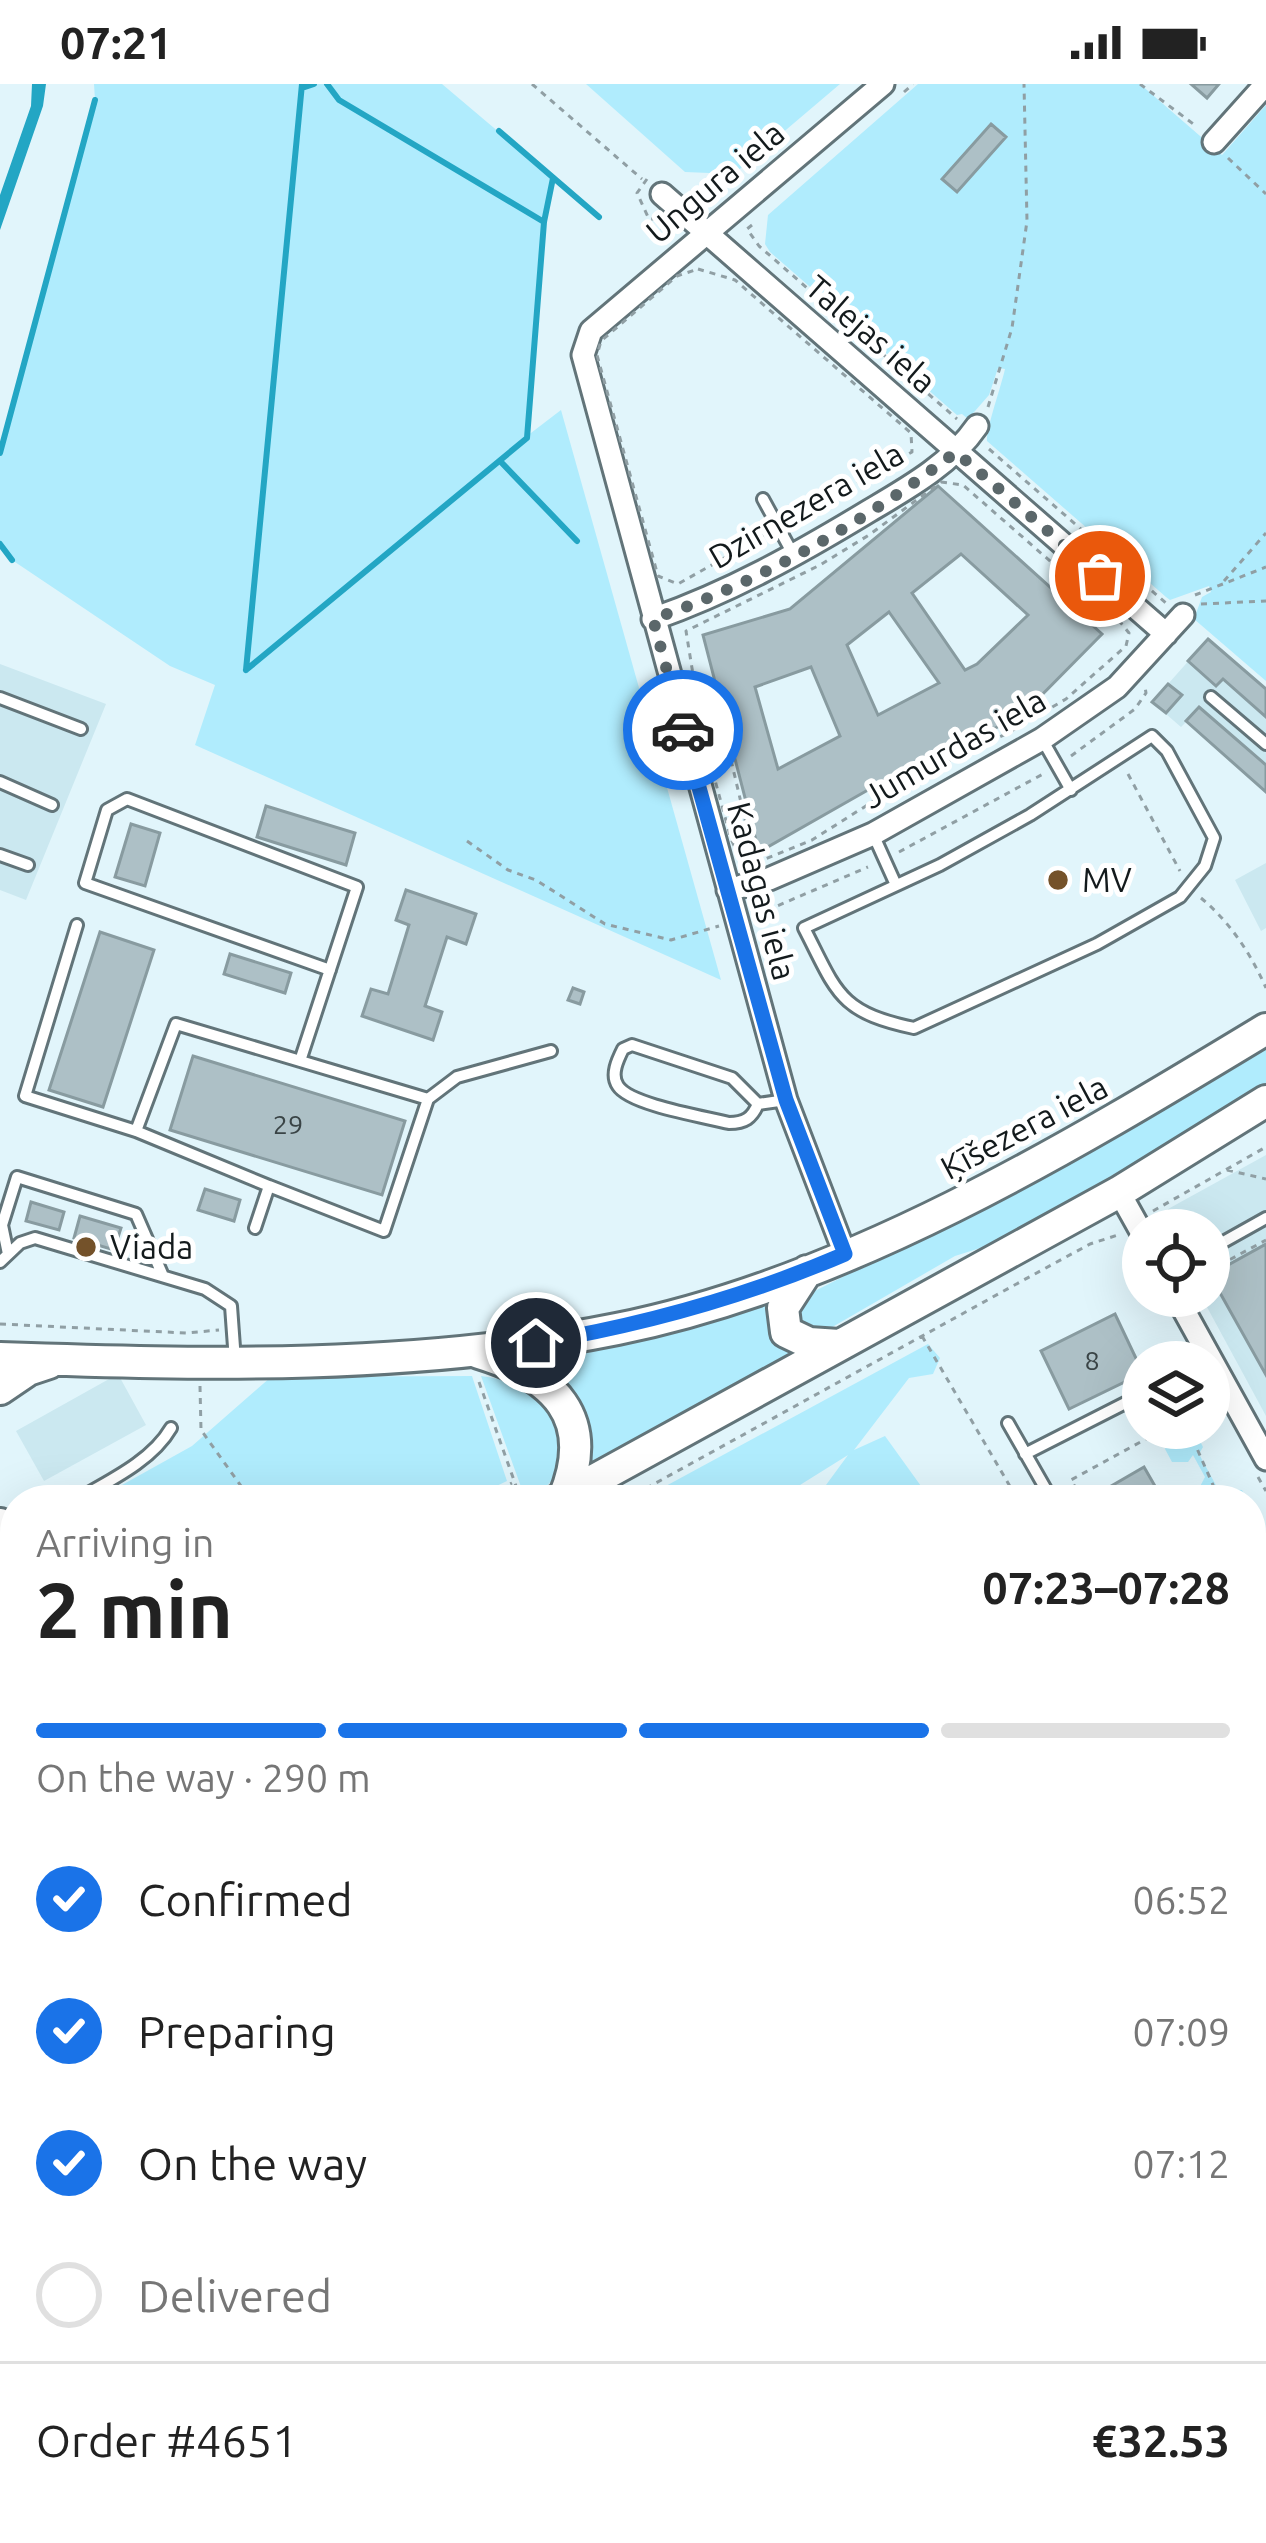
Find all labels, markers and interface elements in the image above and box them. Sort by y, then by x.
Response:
text: 07:21 [60,17,173,68]
street label: Ungura iela [638,113,791,250]
street label: Talejas iela [799,267,944,400]
street label: Dzirnezera iela [702,434,909,575]
pin [1049,525,1151,627]
icon: bag [1067,543,1133,609]
courier [623,670,743,790]
street label: Jumurdas iela [856,680,1052,815]
icon: car [650,697,716,763]
street label: Kadagas iela [721,798,804,984]
place label: MV [1082,861,1132,898]
marker: MV [1045,867,1071,893]
street label: Ķīšezera iela [934,1067,1113,1186]
house number: 29 [273,1109,303,1139]
map controls [1122,1209,1230,1449]
button: locate [1122,1209,1230,1317]
place label: Viada [110,1228,193,1265]
marker: Viada [73,1234,99,1260]
pin [485,1292,587,1394]
icon: home [503,1310,569,1376]
button: layers [1122,1341,1230,1449]
house number: 8 [1084,1345,1100,1375]
text: Arriving in [36,1521,214,1564]
text: 07:23–07:28 [982,1562,1230,1613]
text: 2 min [36,1565,233,1653]
text: On the way · 290 m [36,1756,371,1799]
icon: check [36,1866,102,1932]
text: Confirmed [138,1874,353,1925]
text: 06:52 [1132,1878,1230,1921]
icon: check [36,1998,102,2064]
text: Preparing [138,2006,336,2057]
text: 07:09 [1132,2010,1230,2053]
icon: check [36,2130,102,2196]
text: On the way [138,2138,367,2189]
text: 07:12 [1132,2142,1230,2185]
text: Delivered [138,2270,332,2321]
text: Order #4651 [36,2415,298,2466]
text: €32.53 [1092,2415,1230,2466]

